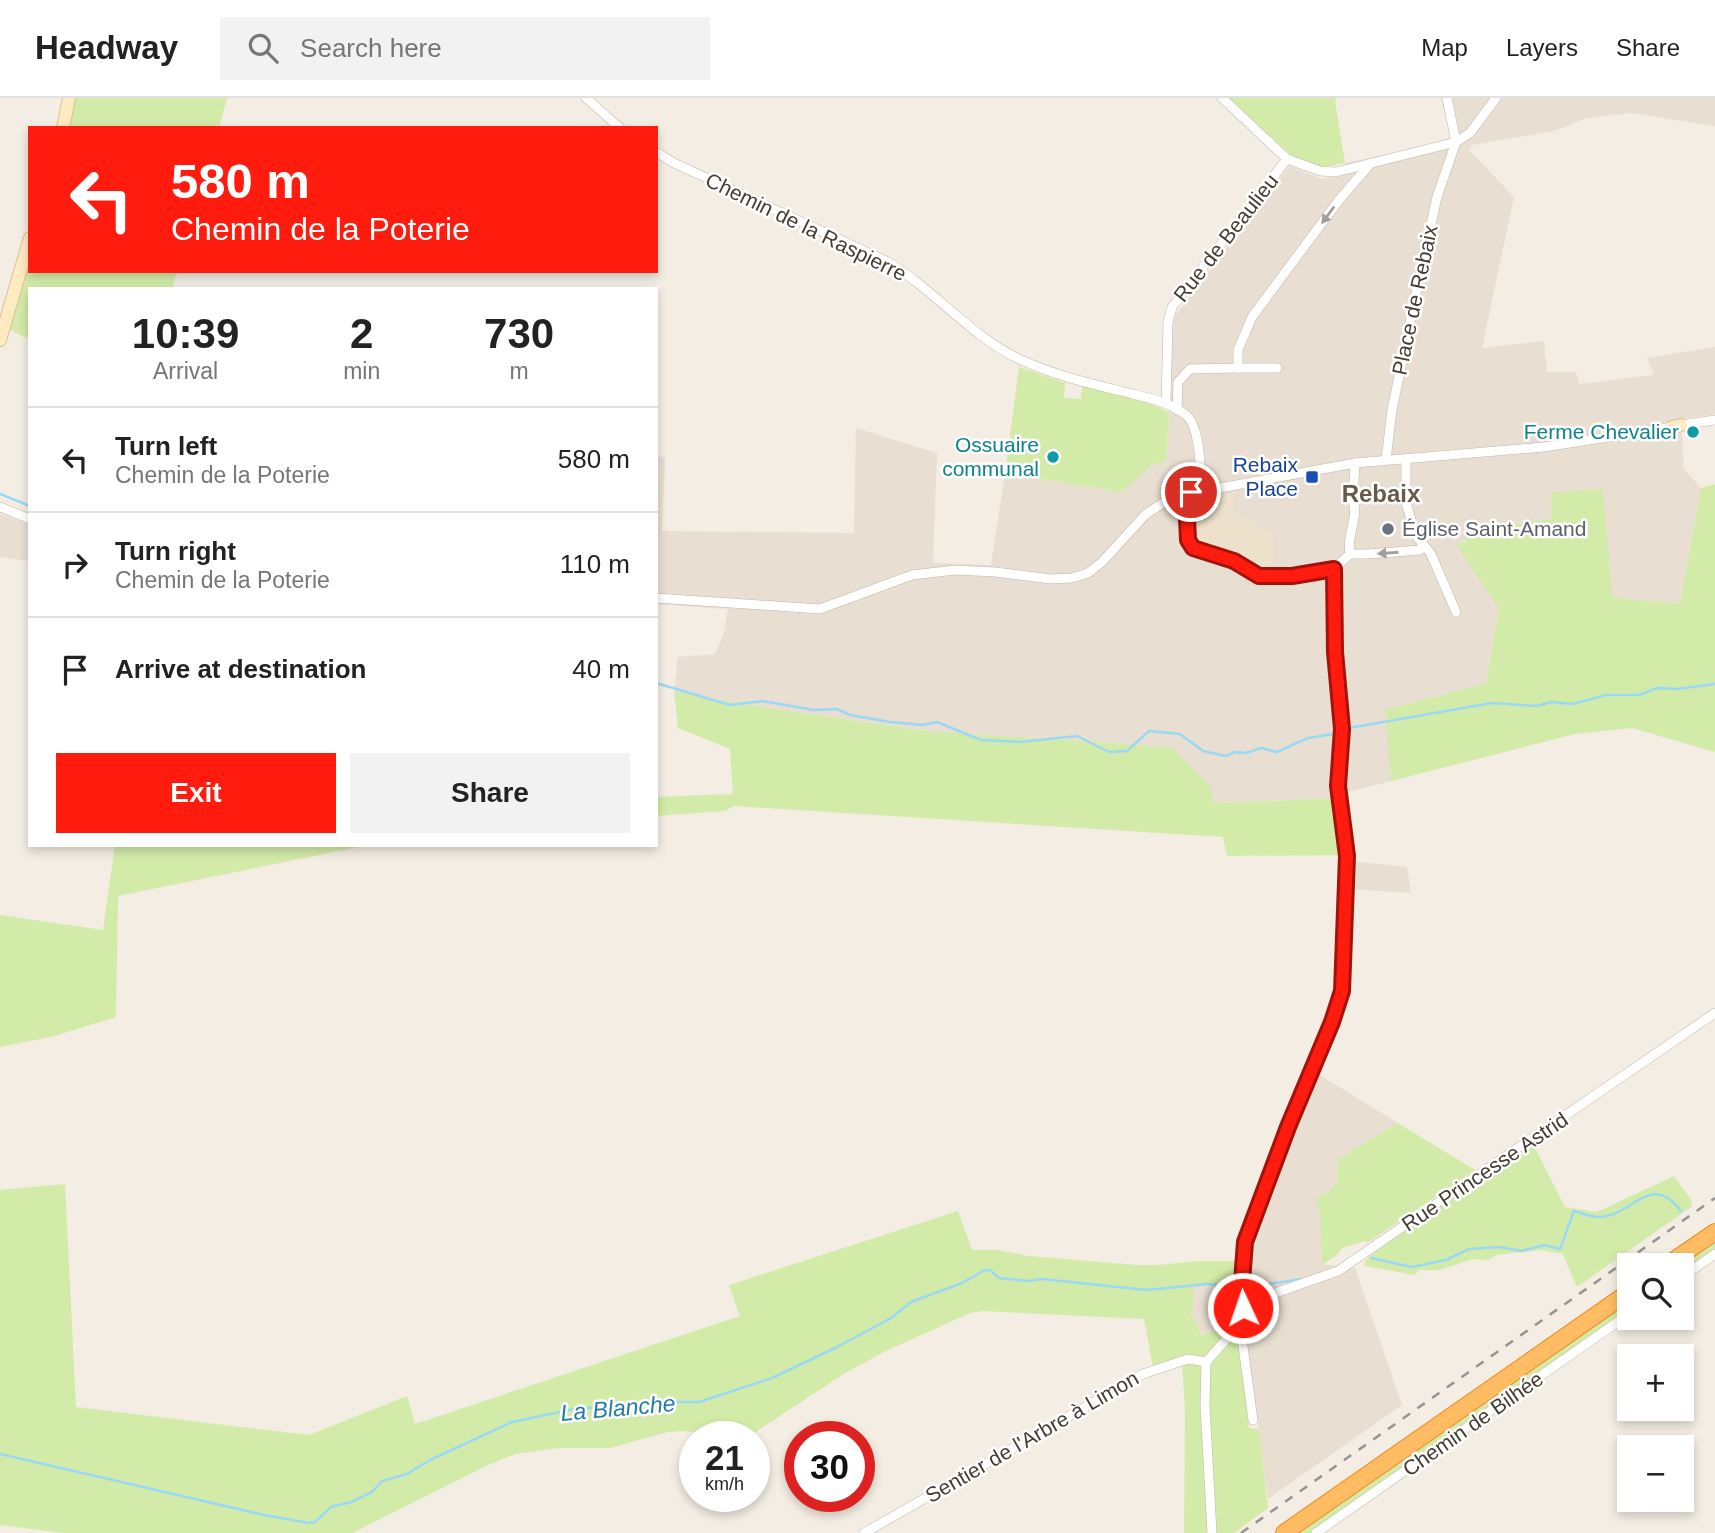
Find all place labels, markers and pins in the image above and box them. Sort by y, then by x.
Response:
place label: Ferme Chevalier [1524,420,1679,443]
marker: Ferme Chevalier [1685,424,1701,440]
place label: Ossuaire communal [942,433,1039,480]
marker: Ossuaire communal [1045,449,1061,465]
place label: Rebaix Place [1233,453,1298,500]
pin [1161,462,1221,522]
marker: Rebaix Place [1304,469,1320,485]
place label: Église Saint-Amand [1402,517,1586,540]
marker: Église Saint-Amand [1380,521,1396,537]

